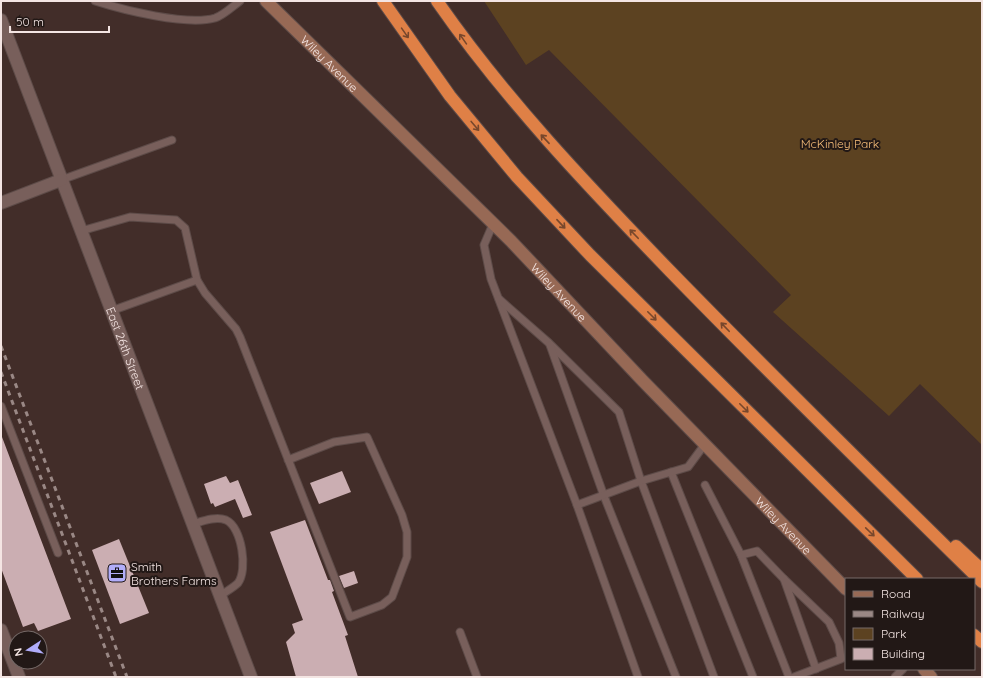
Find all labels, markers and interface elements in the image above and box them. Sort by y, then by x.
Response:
scale bar [10,8,109,34]
text: 50 m [16,14,44,29]
one-way arrow [401,27,409,38]
street label: Wiley Avenue [298,32,362,95]
one-way arrow [459,34,467,45]
one-way arrow [470,121,479,132]
one-way arrow [541,134,550,144]
park label: McKinley Park [801,136,879,151]
one-way arrow [556,218,565,229]
one-way arrow [629,229,639,239]
street label: Wiley Avenue [528,260,590,324]
street label: East 26th Street [103,305,148,391]
one-way arrow [647,311,657,321]
one-way arrow [720,322,730,332]
one-way arrow [739,403,749,413]
street label: Wiley Avenue [752,493,815,557]
one-way arrow [865,527,875,537]
place label: Smith Brothers Farms [131,559,217,588]
office icon: Smith Brothers Farms [106,562,128,584]
legend [845,578,975,670]
text: Road [881,586,911,601]
text: Railway [881,606,925,621]
text: Park [881,626,906,641]
north arrow [8,630,48,670]
text: Building [881,646,925,661]
text: N [11,647,26,657]

